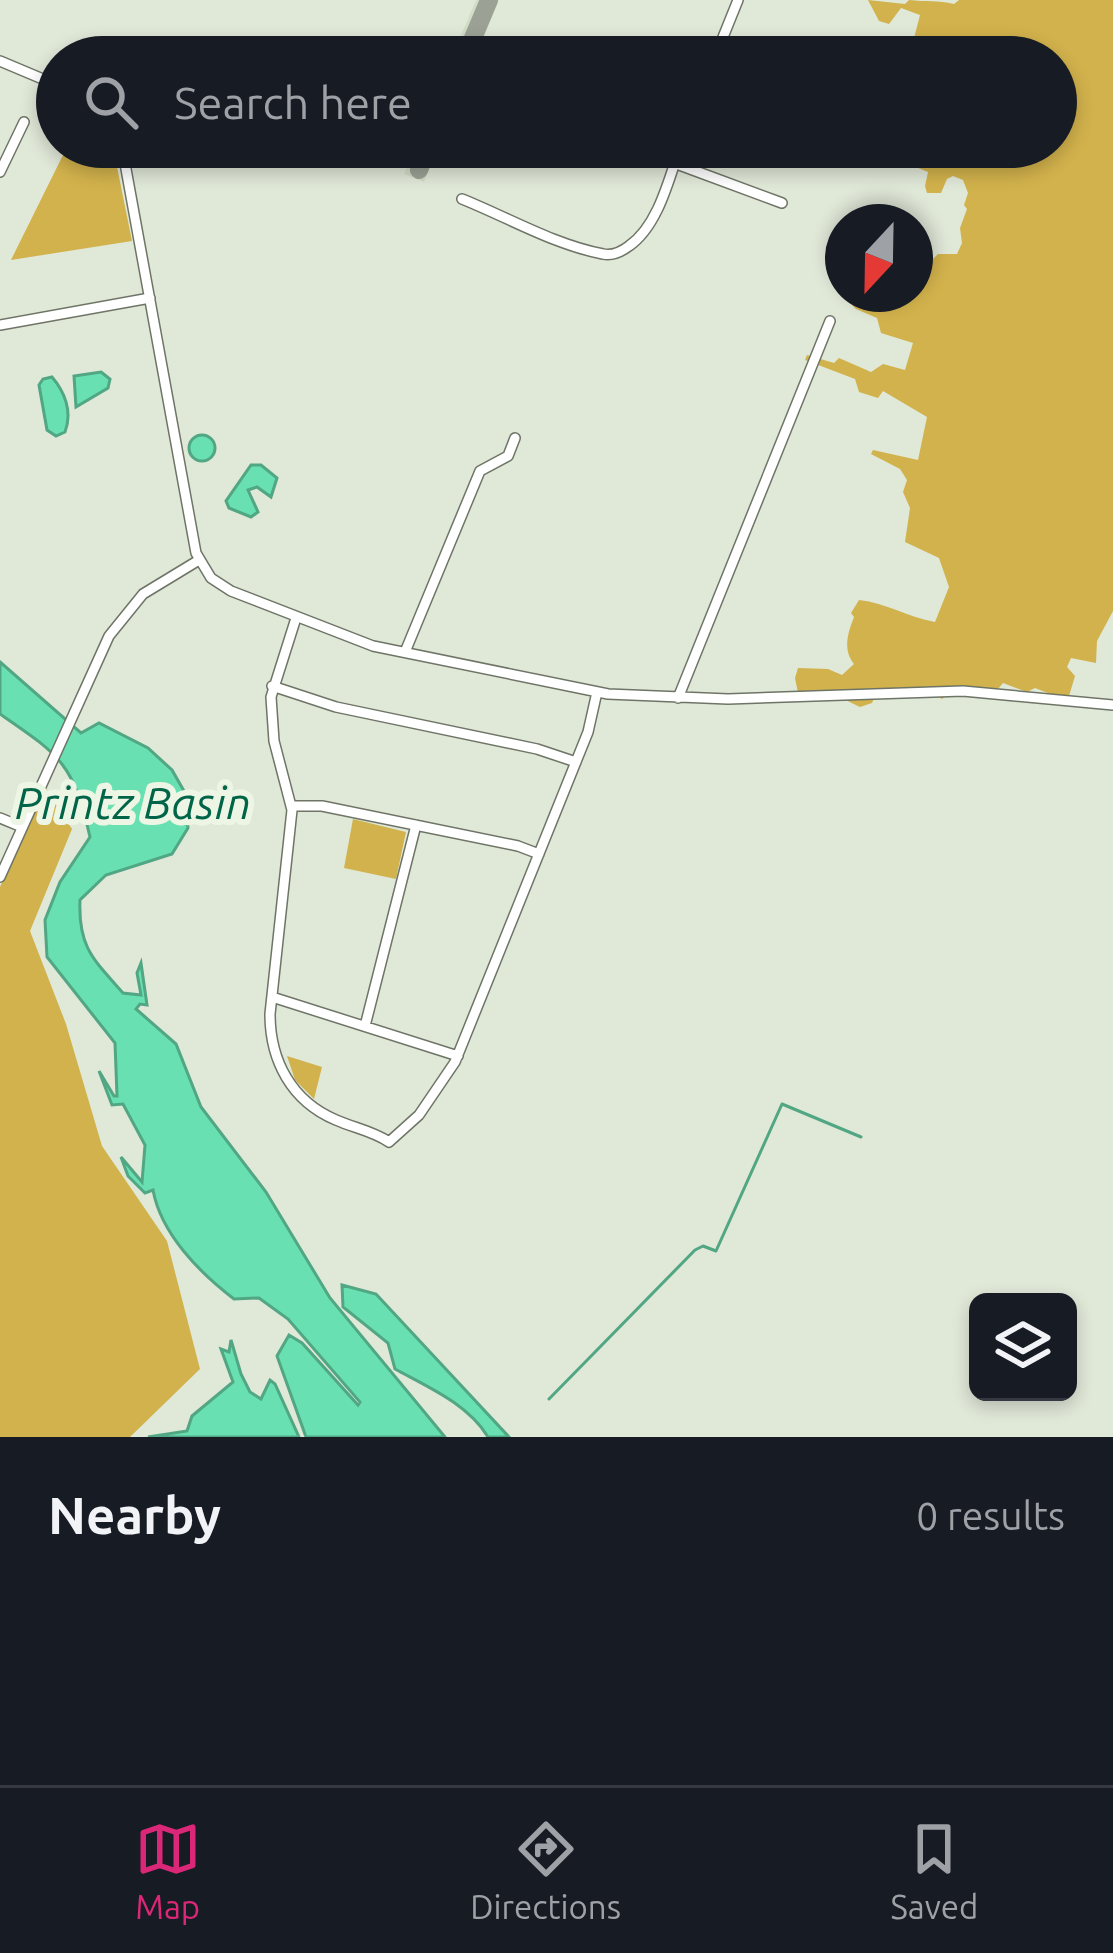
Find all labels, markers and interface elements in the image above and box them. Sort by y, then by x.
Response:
search box [36,36,1077,168]
icon: search [78,69,144,135]
text: Search here [174,77,412,128]
north arrow [825,204,933,312]
water label: Printz Basin [15,777,251,828]
map controls [969,1293,1077,1401]
button: layers [969,1293,1077,1401]
text: Nearby [48,1486,221,1544]
text: 0 results [916,1494,1065,1537]
tab: Map [135,1816,201,1925]
tab: Directions [470,1816,621,1925]
tab: Saved [890,1816,978,1925]

